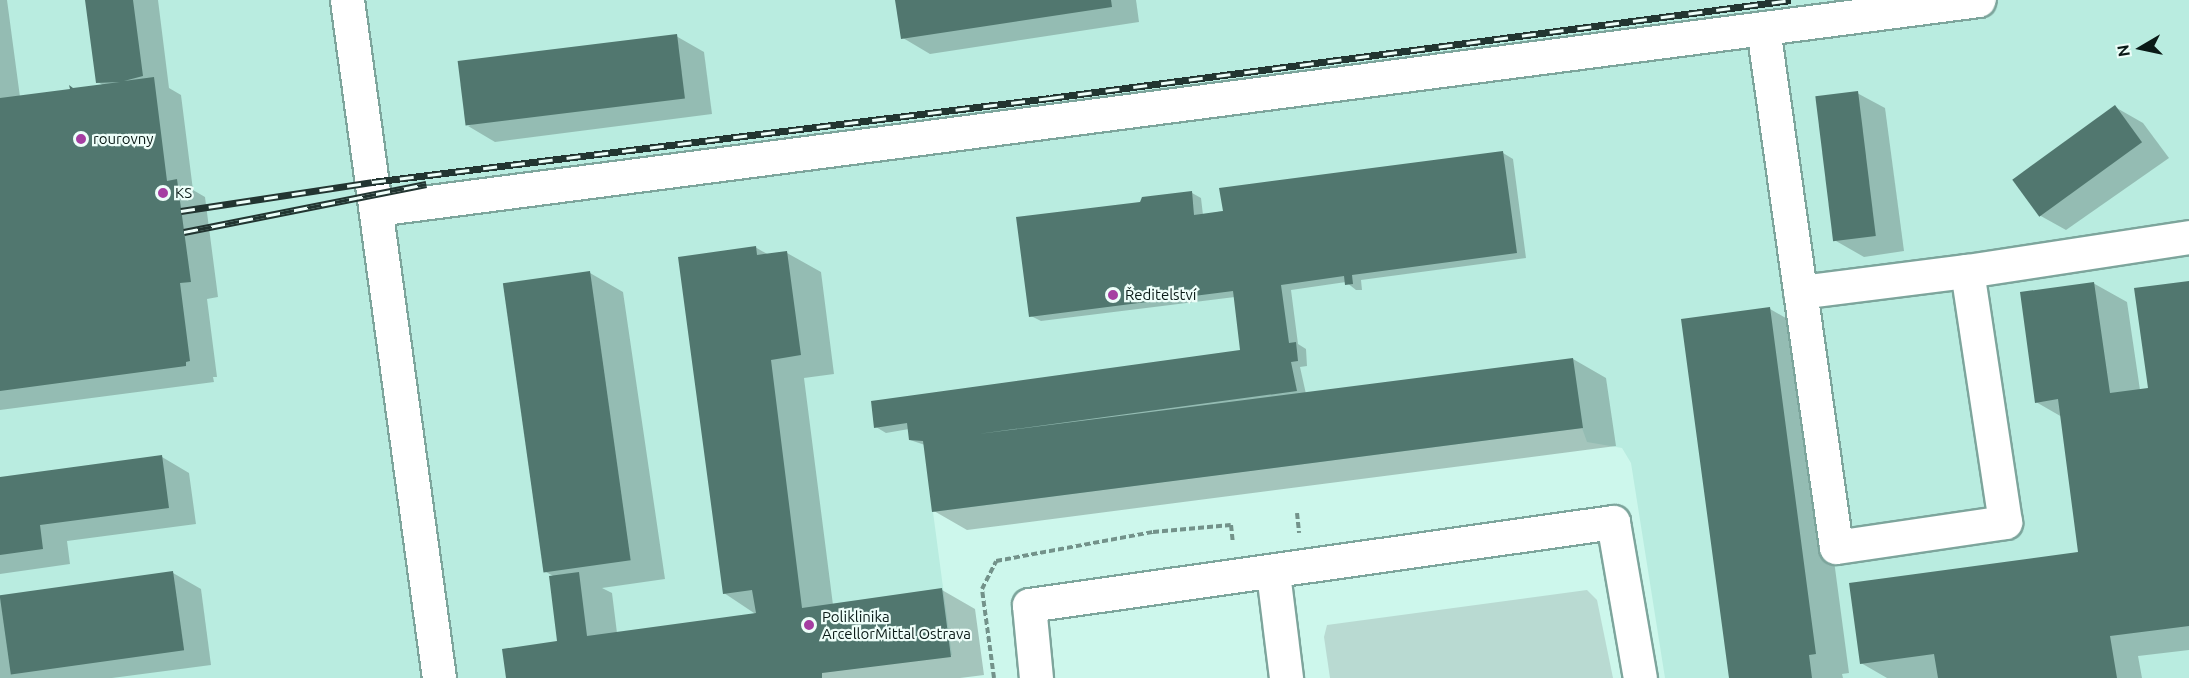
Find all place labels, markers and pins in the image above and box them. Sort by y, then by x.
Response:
place label: rourovny [93,130,153,148]
marker: rourovny [74,132,88,146]
place label: KS [175,184,192,202]
marker: KS [156,186,170,200]
place label: Ředitelství [1125,286,1196,304]
marker: Ředitelství [1106,288,1120,302]
place label: Poliklinika ArcellorMittal Ostrava [822,607,971,642]
marker: Poliklinika ArcellorMittal Ostrava [800,616,818,634]

